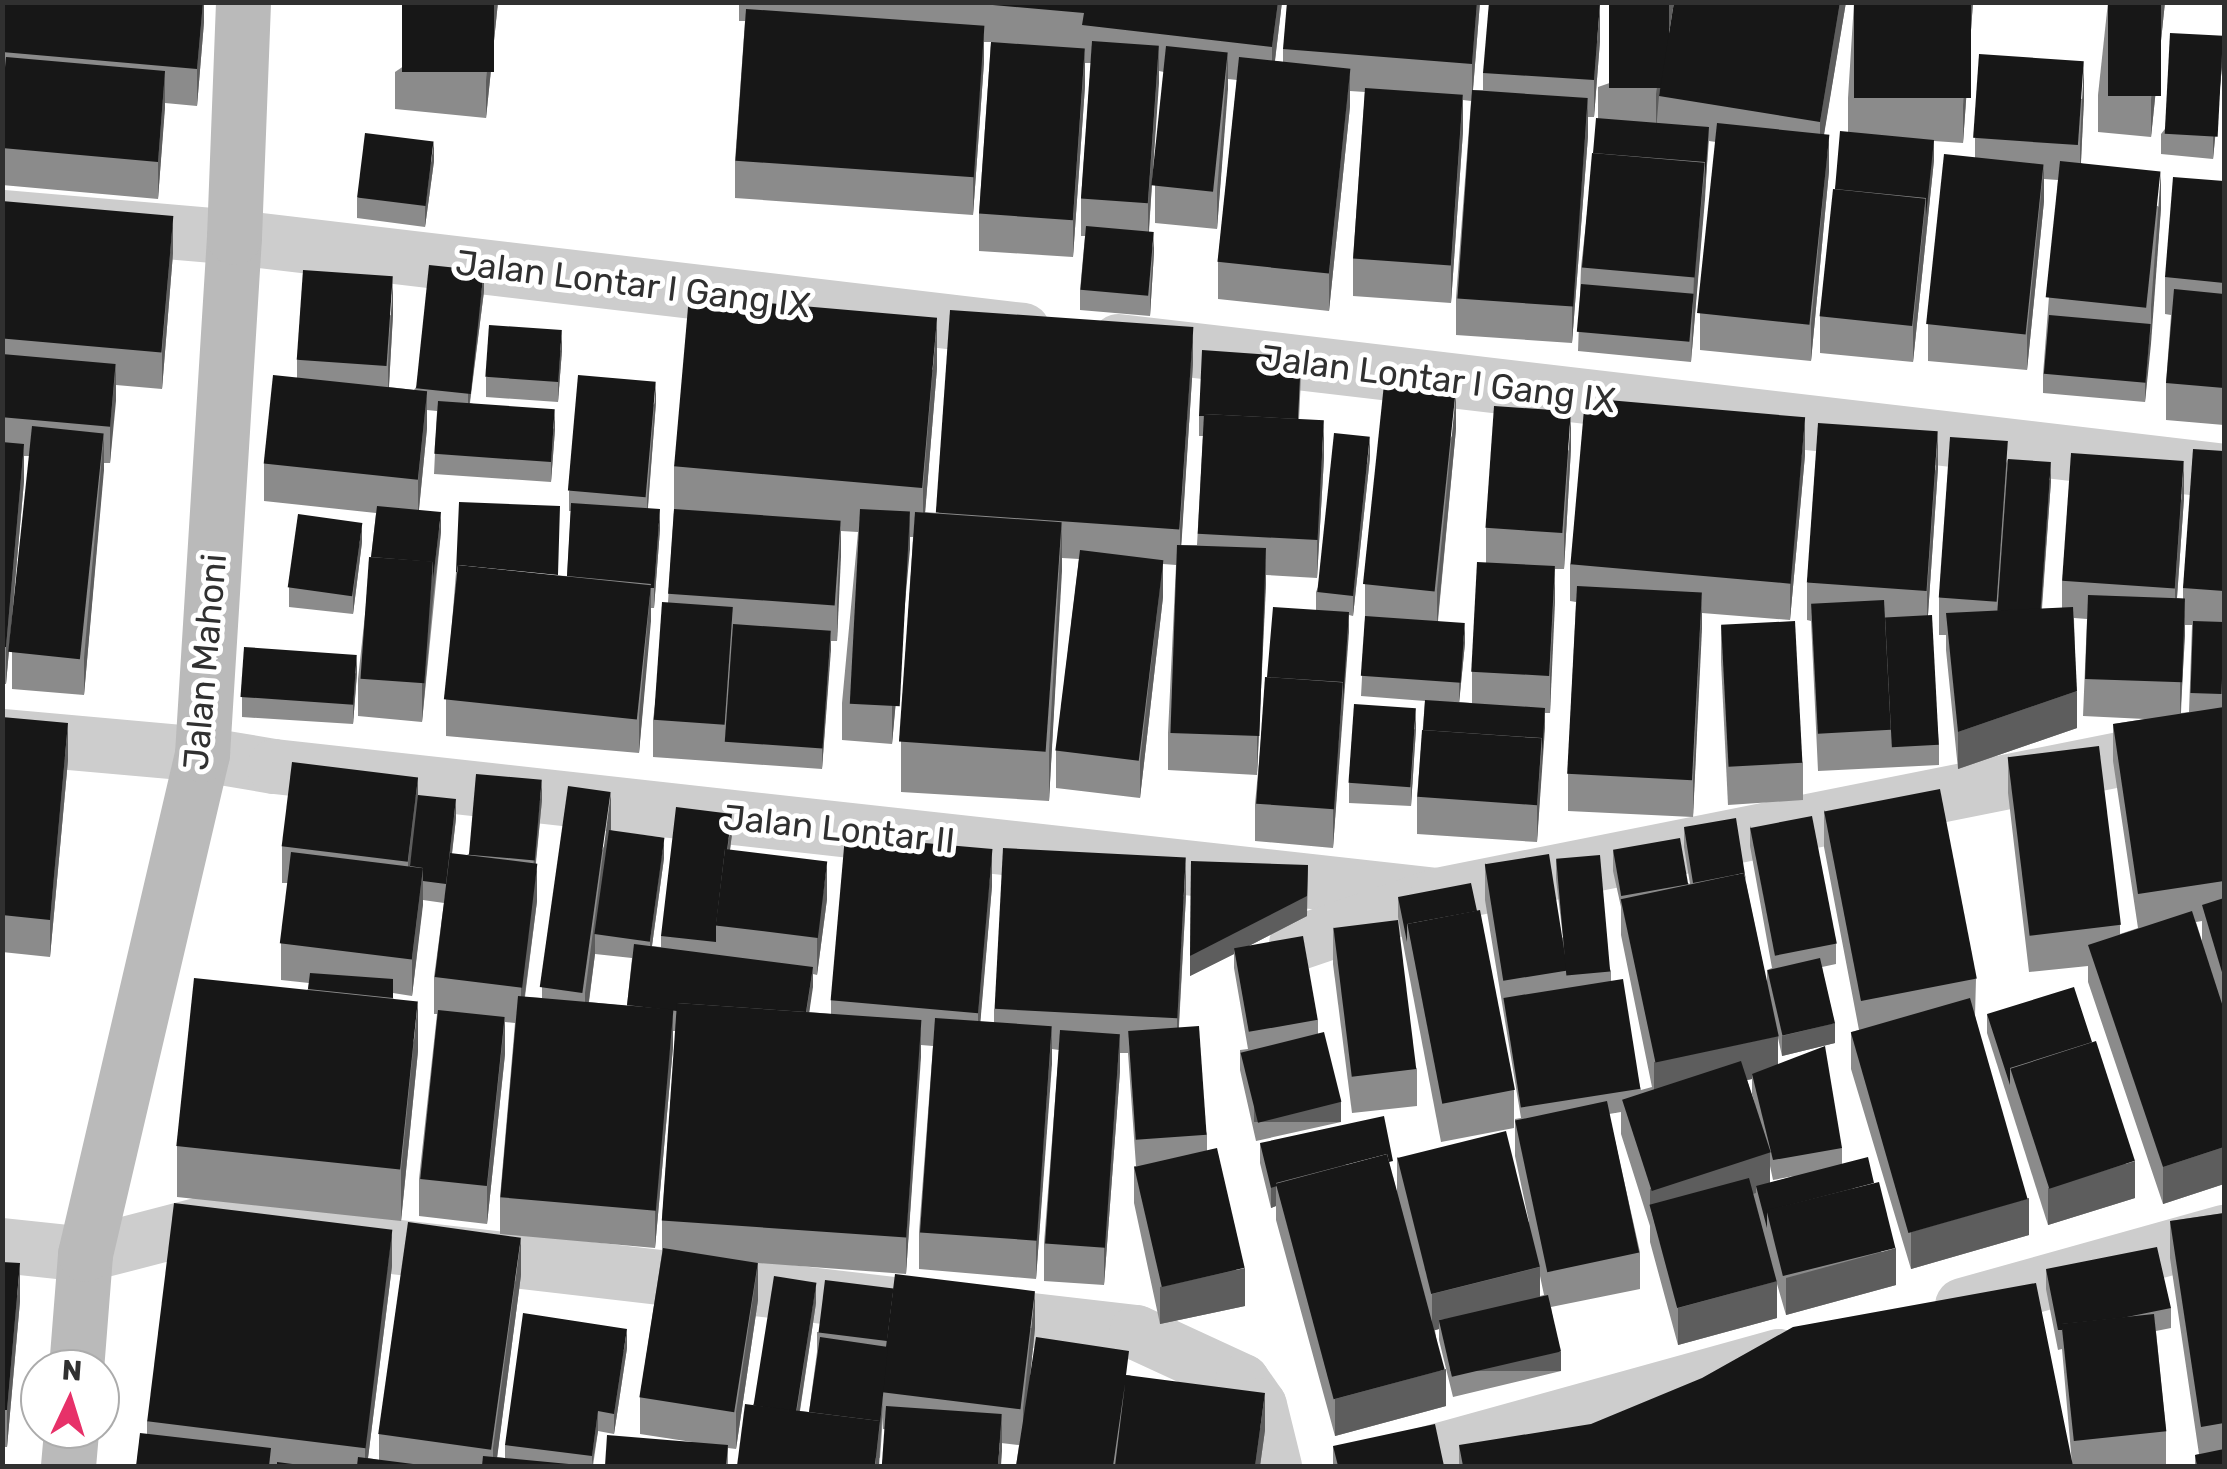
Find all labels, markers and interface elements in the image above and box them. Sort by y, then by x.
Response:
street label: Jalan Lontar I Gang IX [453,241,813,327]
street label: Jalan Lontar I Gang IX [1258,336,1618,422]
street label: Jalan Mahoni [175,552,235,772]
street label: Jalan Lontar II [721,796,957,862]
north arrow [20,1349,120,1449]
text: N [61,1353,83,1388]

